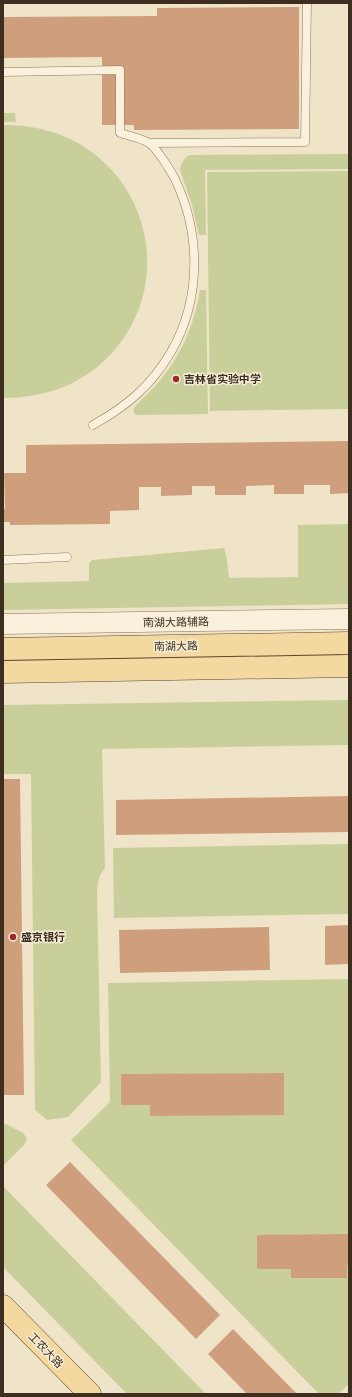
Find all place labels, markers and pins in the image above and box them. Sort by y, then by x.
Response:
place label: 吉林省实验中学 [184,372,261,386]
marker: 吉林省实验中学 [171,374,181,384]
place label: 盛京银行 [21,930,65,944]
marker: 盛京银行 [8,932,18,942]

